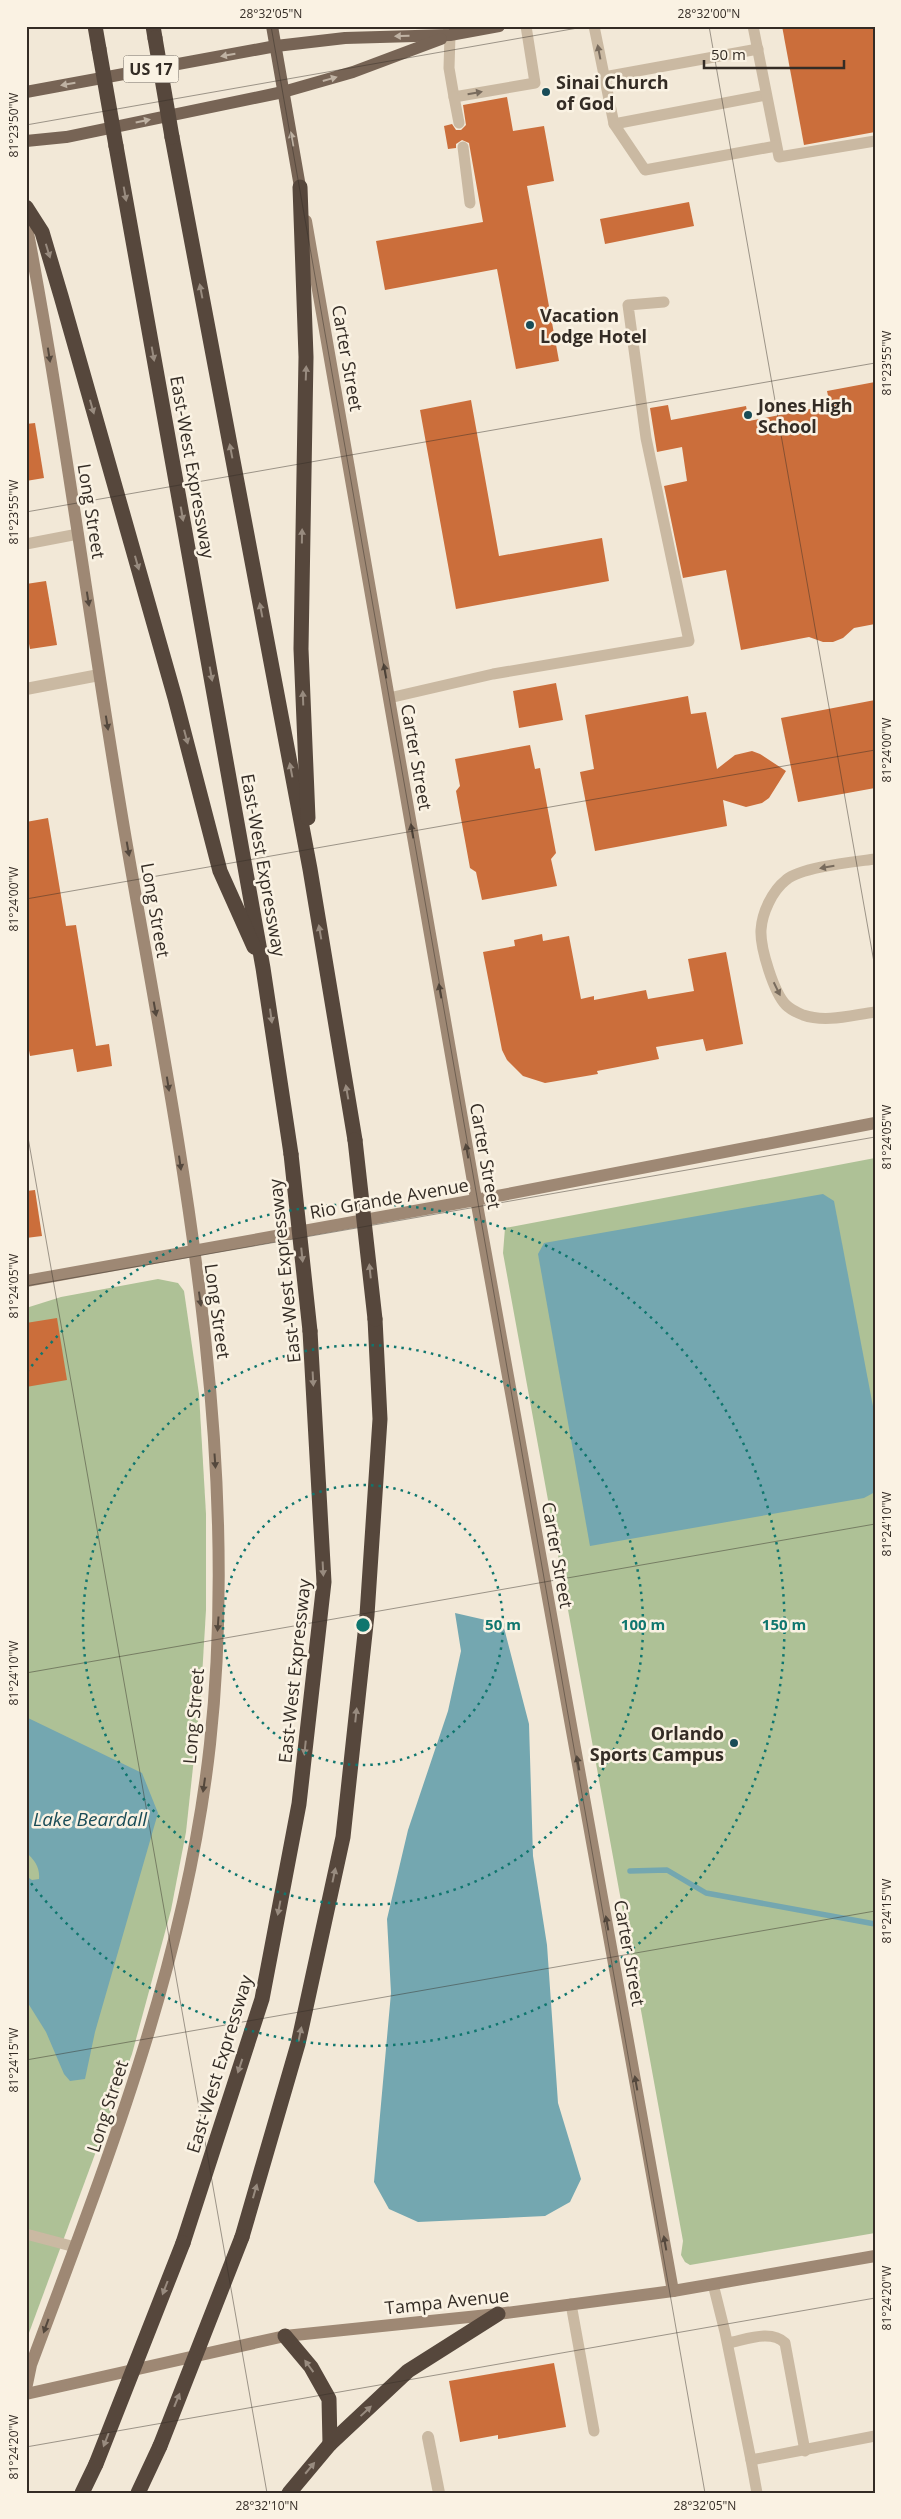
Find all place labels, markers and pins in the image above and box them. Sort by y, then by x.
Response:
place label: Sinai Church of God [556,70,669,115]
marker: Sinai Church of God [540,86,552,98]
place label: Vacation Lodge Hotel [540,303,647,348]
marker: Vacation Lodge Hotel [524,319,536,331]
place label: Jones High School [756,393,852,438]
marker: Jones High School [742,409,754,421]
centre of rings [354,1616,372,1634]
place label: Orlando Sports Campus [590,1721,724,1766]
marker: Orlando Sports Campus [728,1737,740,1749]

